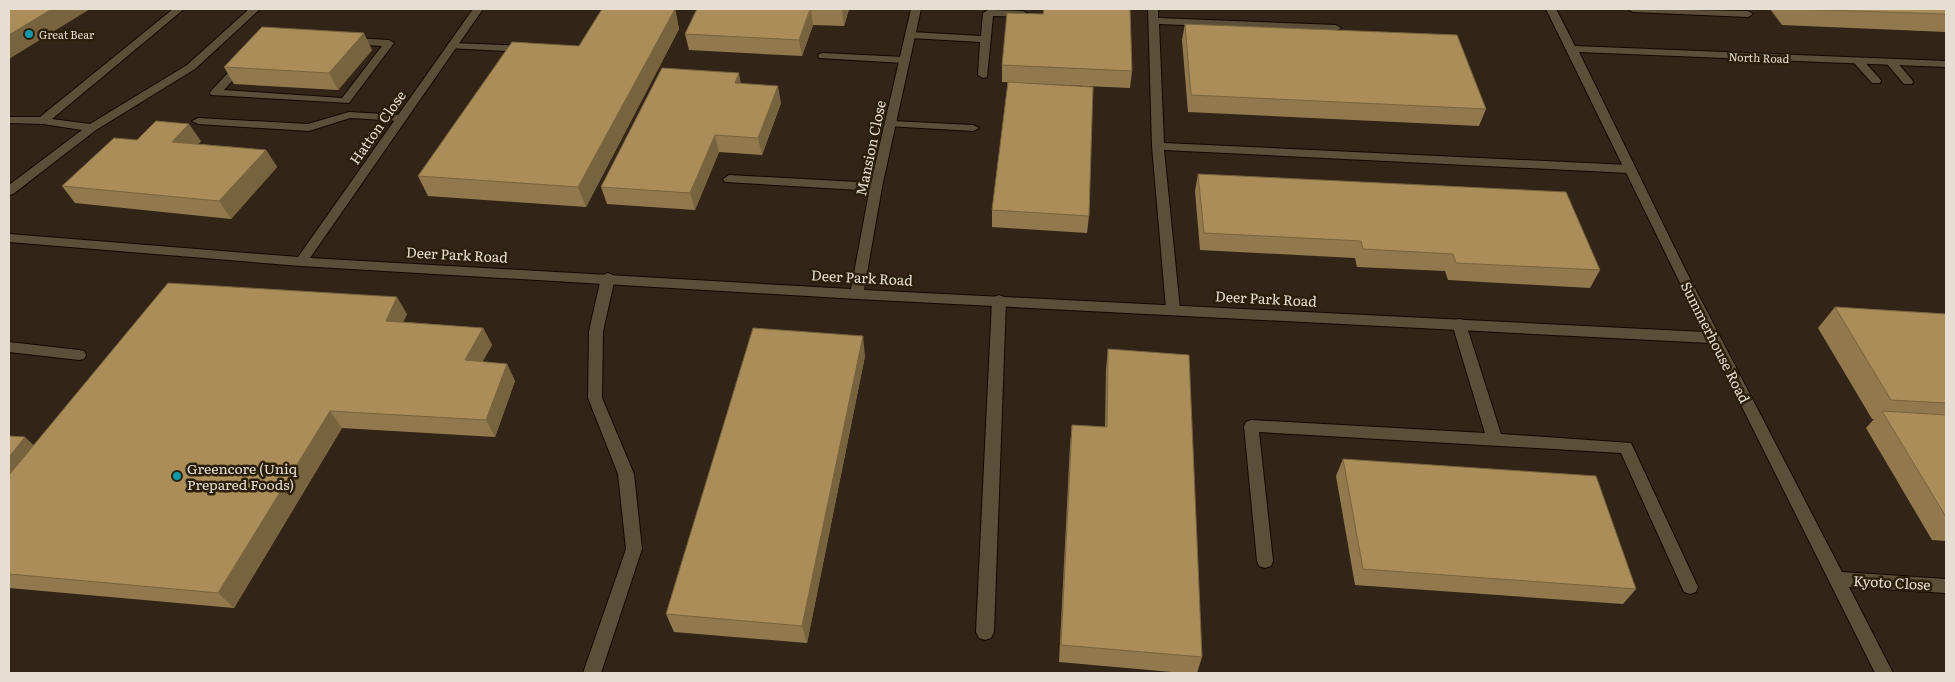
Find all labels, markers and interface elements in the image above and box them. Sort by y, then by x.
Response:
place label: Great Bear [39,26,95,42]
marker: Great Bear [23,28,35,40]
street label: North Road [1728,48,1790,66]
street label: Hatton Close [344,86,410,168]
street label: Mansion Close [850,98,890,198]
street label: Deer Park Road [406,241,509,267]
street label: Deer Park Road [811,264,914,290]
street label: Summerhouse Road [1677,278,1756,407]
street label: Deer Park Road [1215,285,1318,311]
place label: Greencore (Uniq Prepared Foods) [187,458,298,494]
marker: Greencore (Uniq Prepared Foods) [171,470,183,482]
street label: Kyoto Close [1853,570,1931,594]

